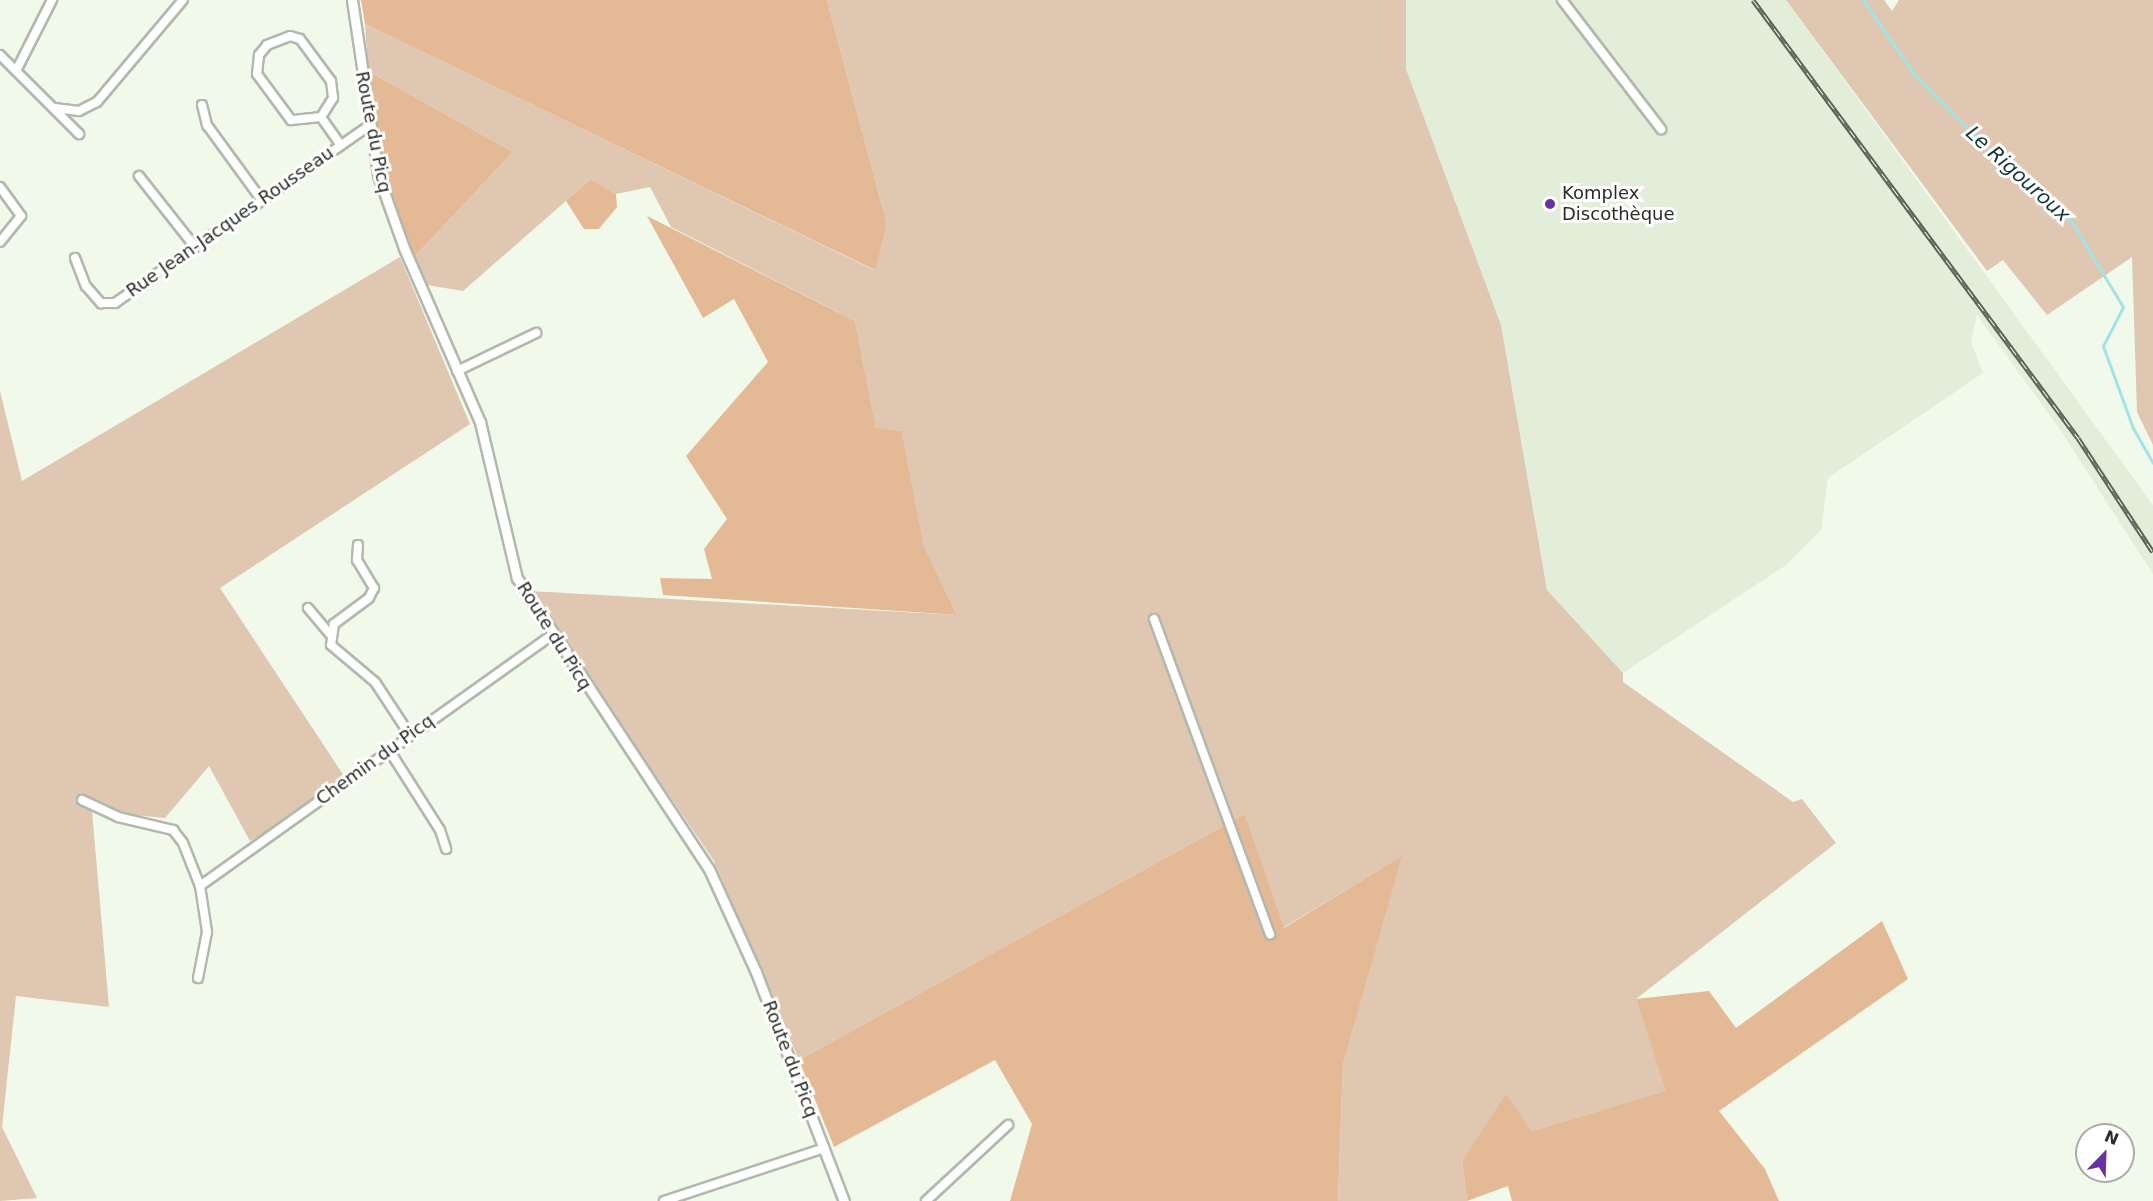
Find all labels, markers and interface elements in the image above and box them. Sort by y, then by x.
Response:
street label: Route du Picq [351,69,395,195]
water label: Le Rigouroux [1961,121,2075,227]
street label: Rue Jean-Jacques Rousseau [122,142,338,302]
place label: Komplex Discothèque [1562,183,1675,226]
marker: Komplex Discothèque [1543,197,1557,211]
street label: Route du Picq [512,578,596,694]
street label: Chemin du Picq [312,710,438,810]
street label: Route du Picq [758,998,822,1120]
north arrow [2075,1123,2135,1183]
text: N [2102,1126,2121,1149]

